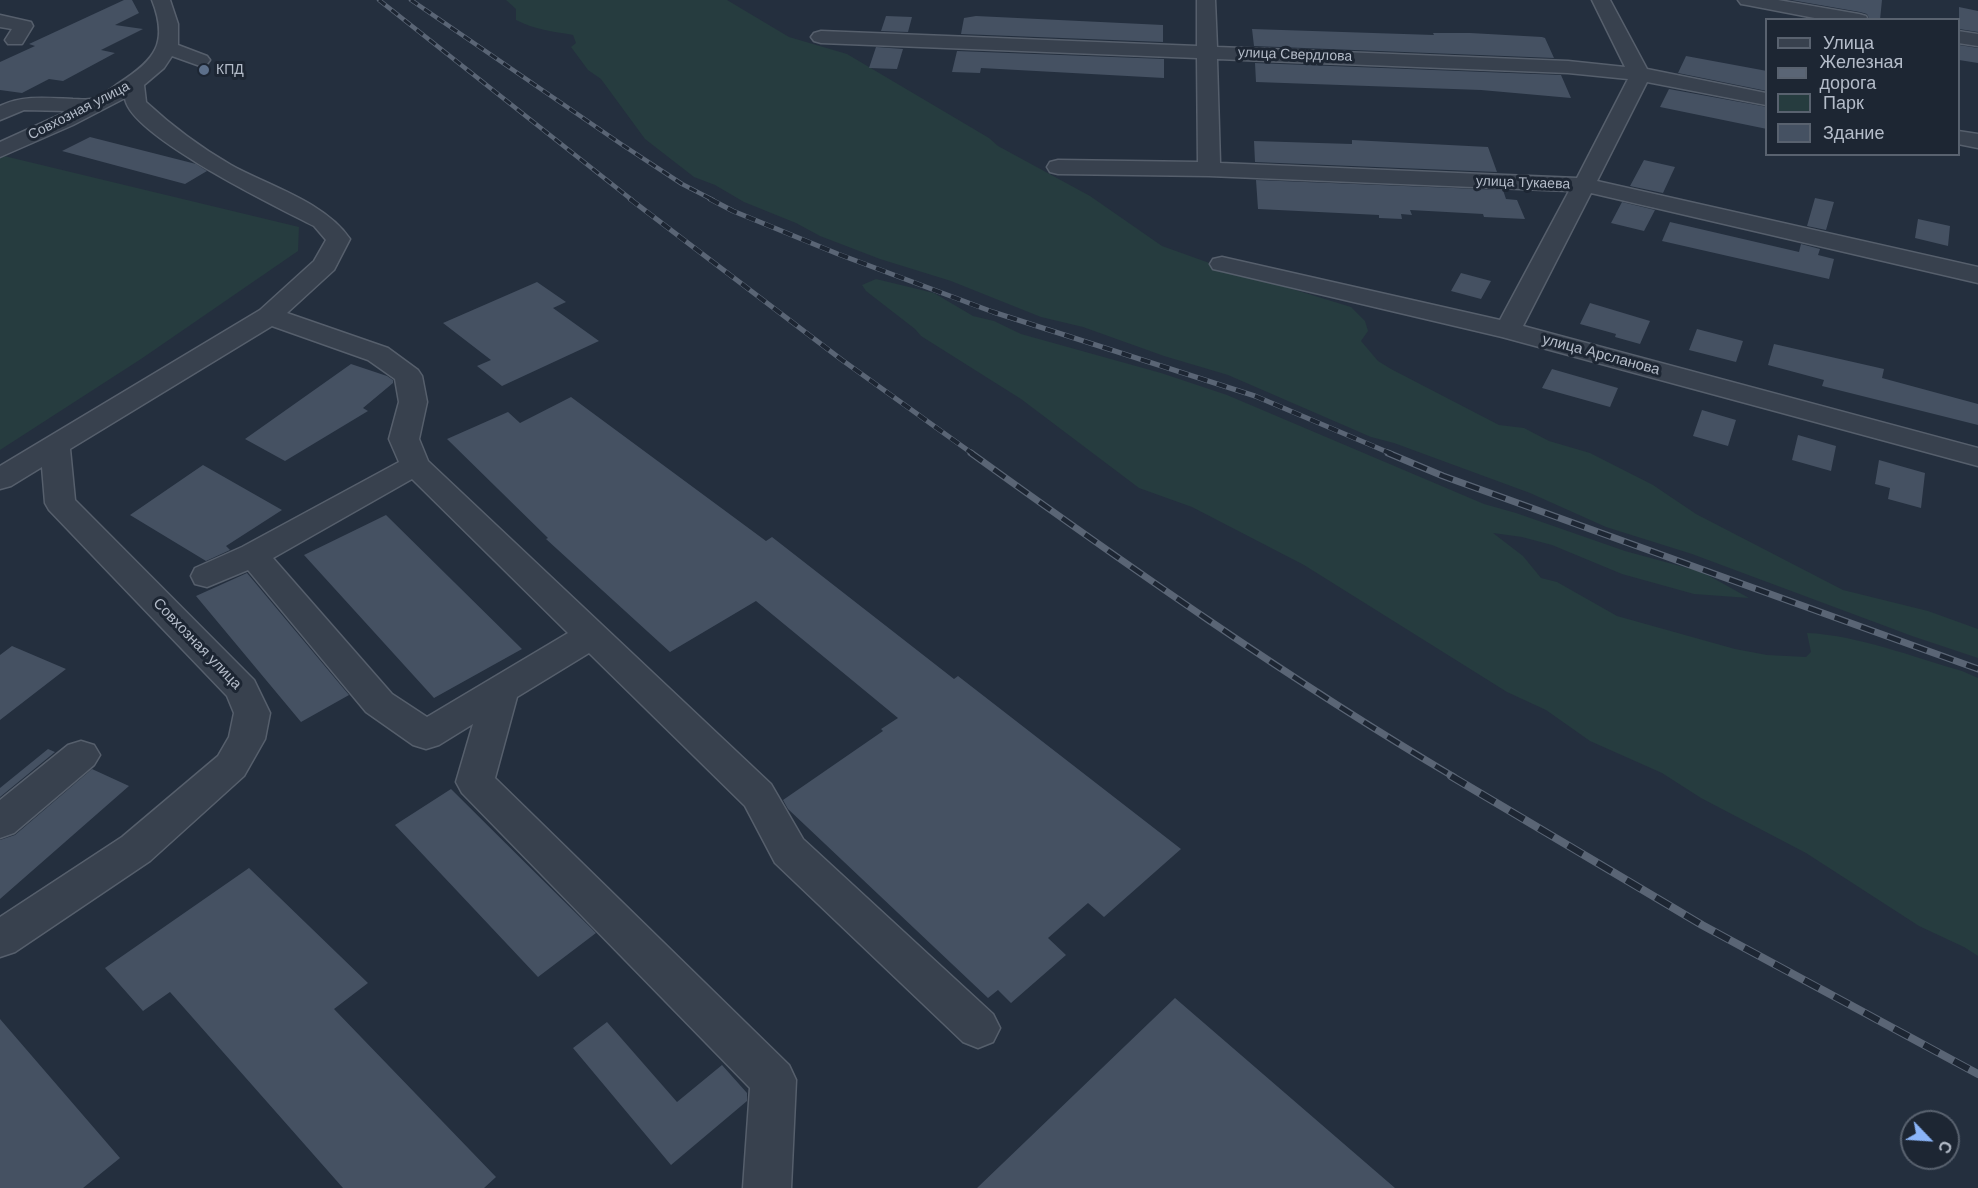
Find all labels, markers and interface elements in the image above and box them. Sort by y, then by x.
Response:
legend [1765,18,1960,156]
text: Улица [1823,33,1874,53]
street label: улица Свердлова [1238,45,1352,65]
text: Железная дорога [1819,52,1903,93]
place label: КПД [216,62,244,78]
marker: КПД [197,63,211,77]
street label: Совхозная улица [25,78,133,144]
text: Парк [1823,93,1864,113]
text: Здание [1823,123,1884,143]
street label: улица Тукаева [1476,173,1570,193]
street label: улица Арсланова [1540,331,1662,379]
street label: Совхозная улица [149,595,245,693]
north arrow [1900,1110,1960,1170]
text: С [1935,1138,1955,1156]

